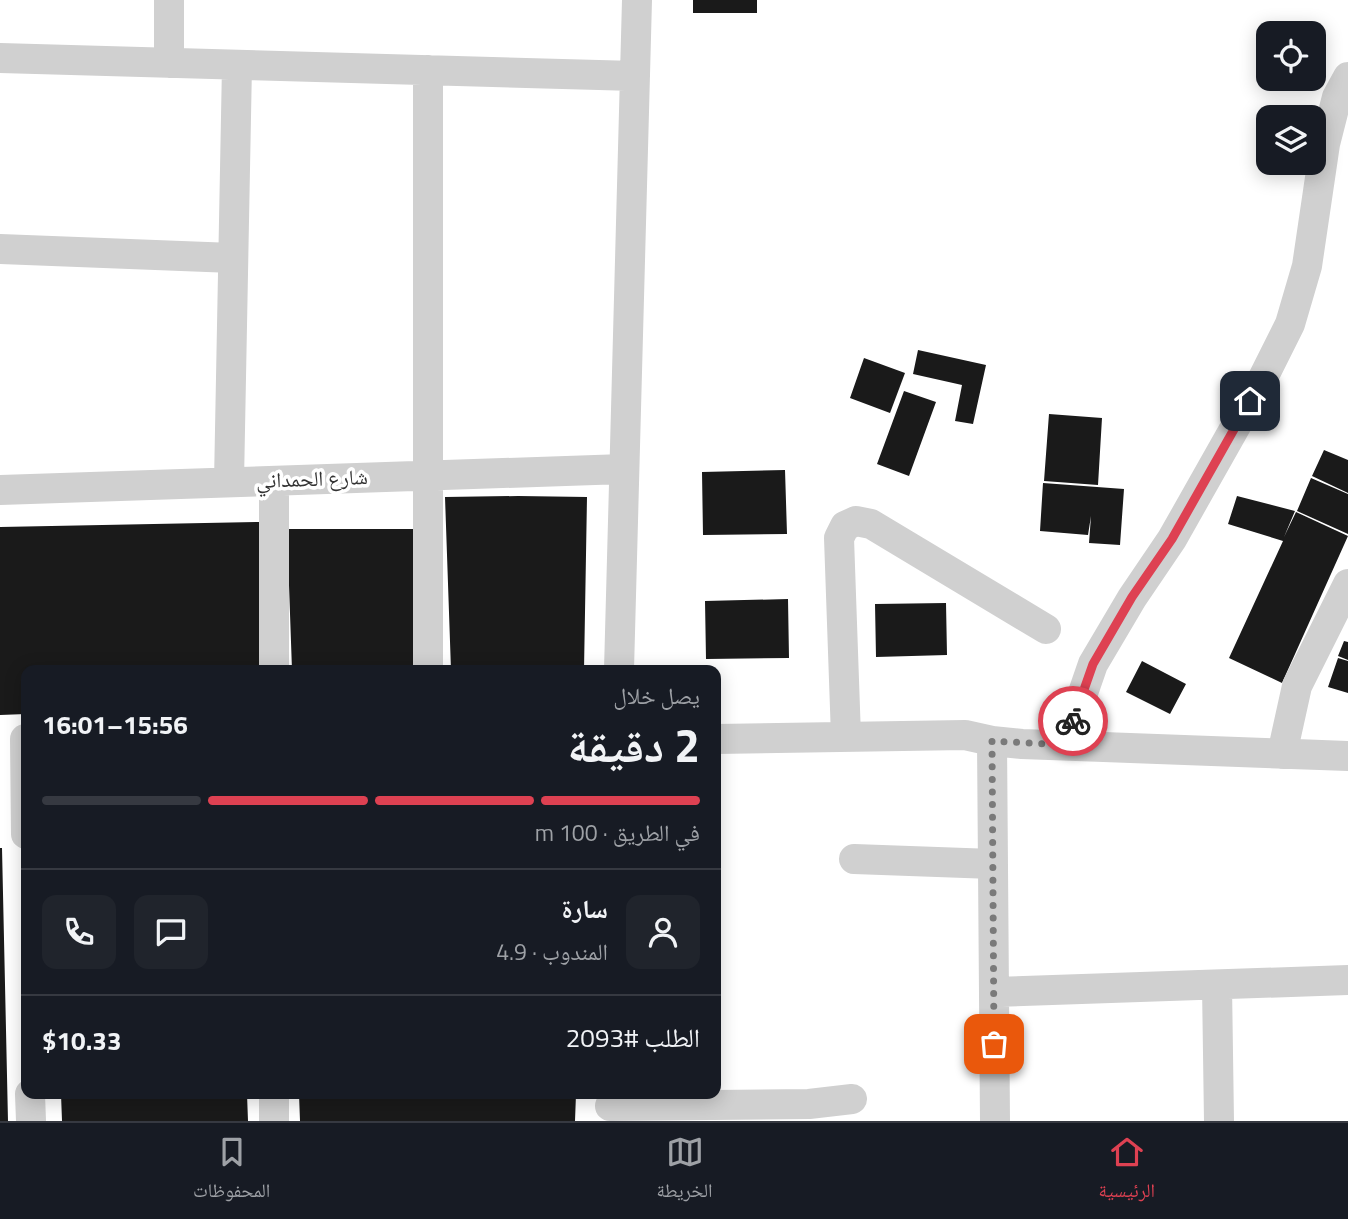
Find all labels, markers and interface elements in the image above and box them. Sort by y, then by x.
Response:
map controls [1256,21,1326,175]
button: locate [1256,21,1326,91]
button: layers [1256,105,1326,175]
pin [1220,371,1280,431]
icon: home [1231,382,1269,420]
street label: شارع الحمداني [256,460,368,497]
text: يصل خلال [613,678,700,713]
courier [1038,686,1108,756]
icon: bike [1054,702,1092,740]
text: 15:56–16:01 [42,705,188,744]
text: 2 دقيقة [568,710,700,780]
text: في الطريق · 100 m [535,815,700,850]
text: سارة [561,889,608,928]
button: phone [42,895,116,969]
button: chat [134,895,208,969]
button: person [626,895,700,969]
text: المندوب · 4.9 [496,934,608,969]
pin [964,1014,1024,1074]
text: الطلب #2093 [566,1018,700,1057]
text: $10.33 [42,1021,121,1060]
icon: bag [975,1025,1013,1063]
tab: المحفوظات [193,1133,270,1209]
tab: الخريطة [657,1133,712,1209]
tab: الرئيسية [1099,1133,1155,1209]

